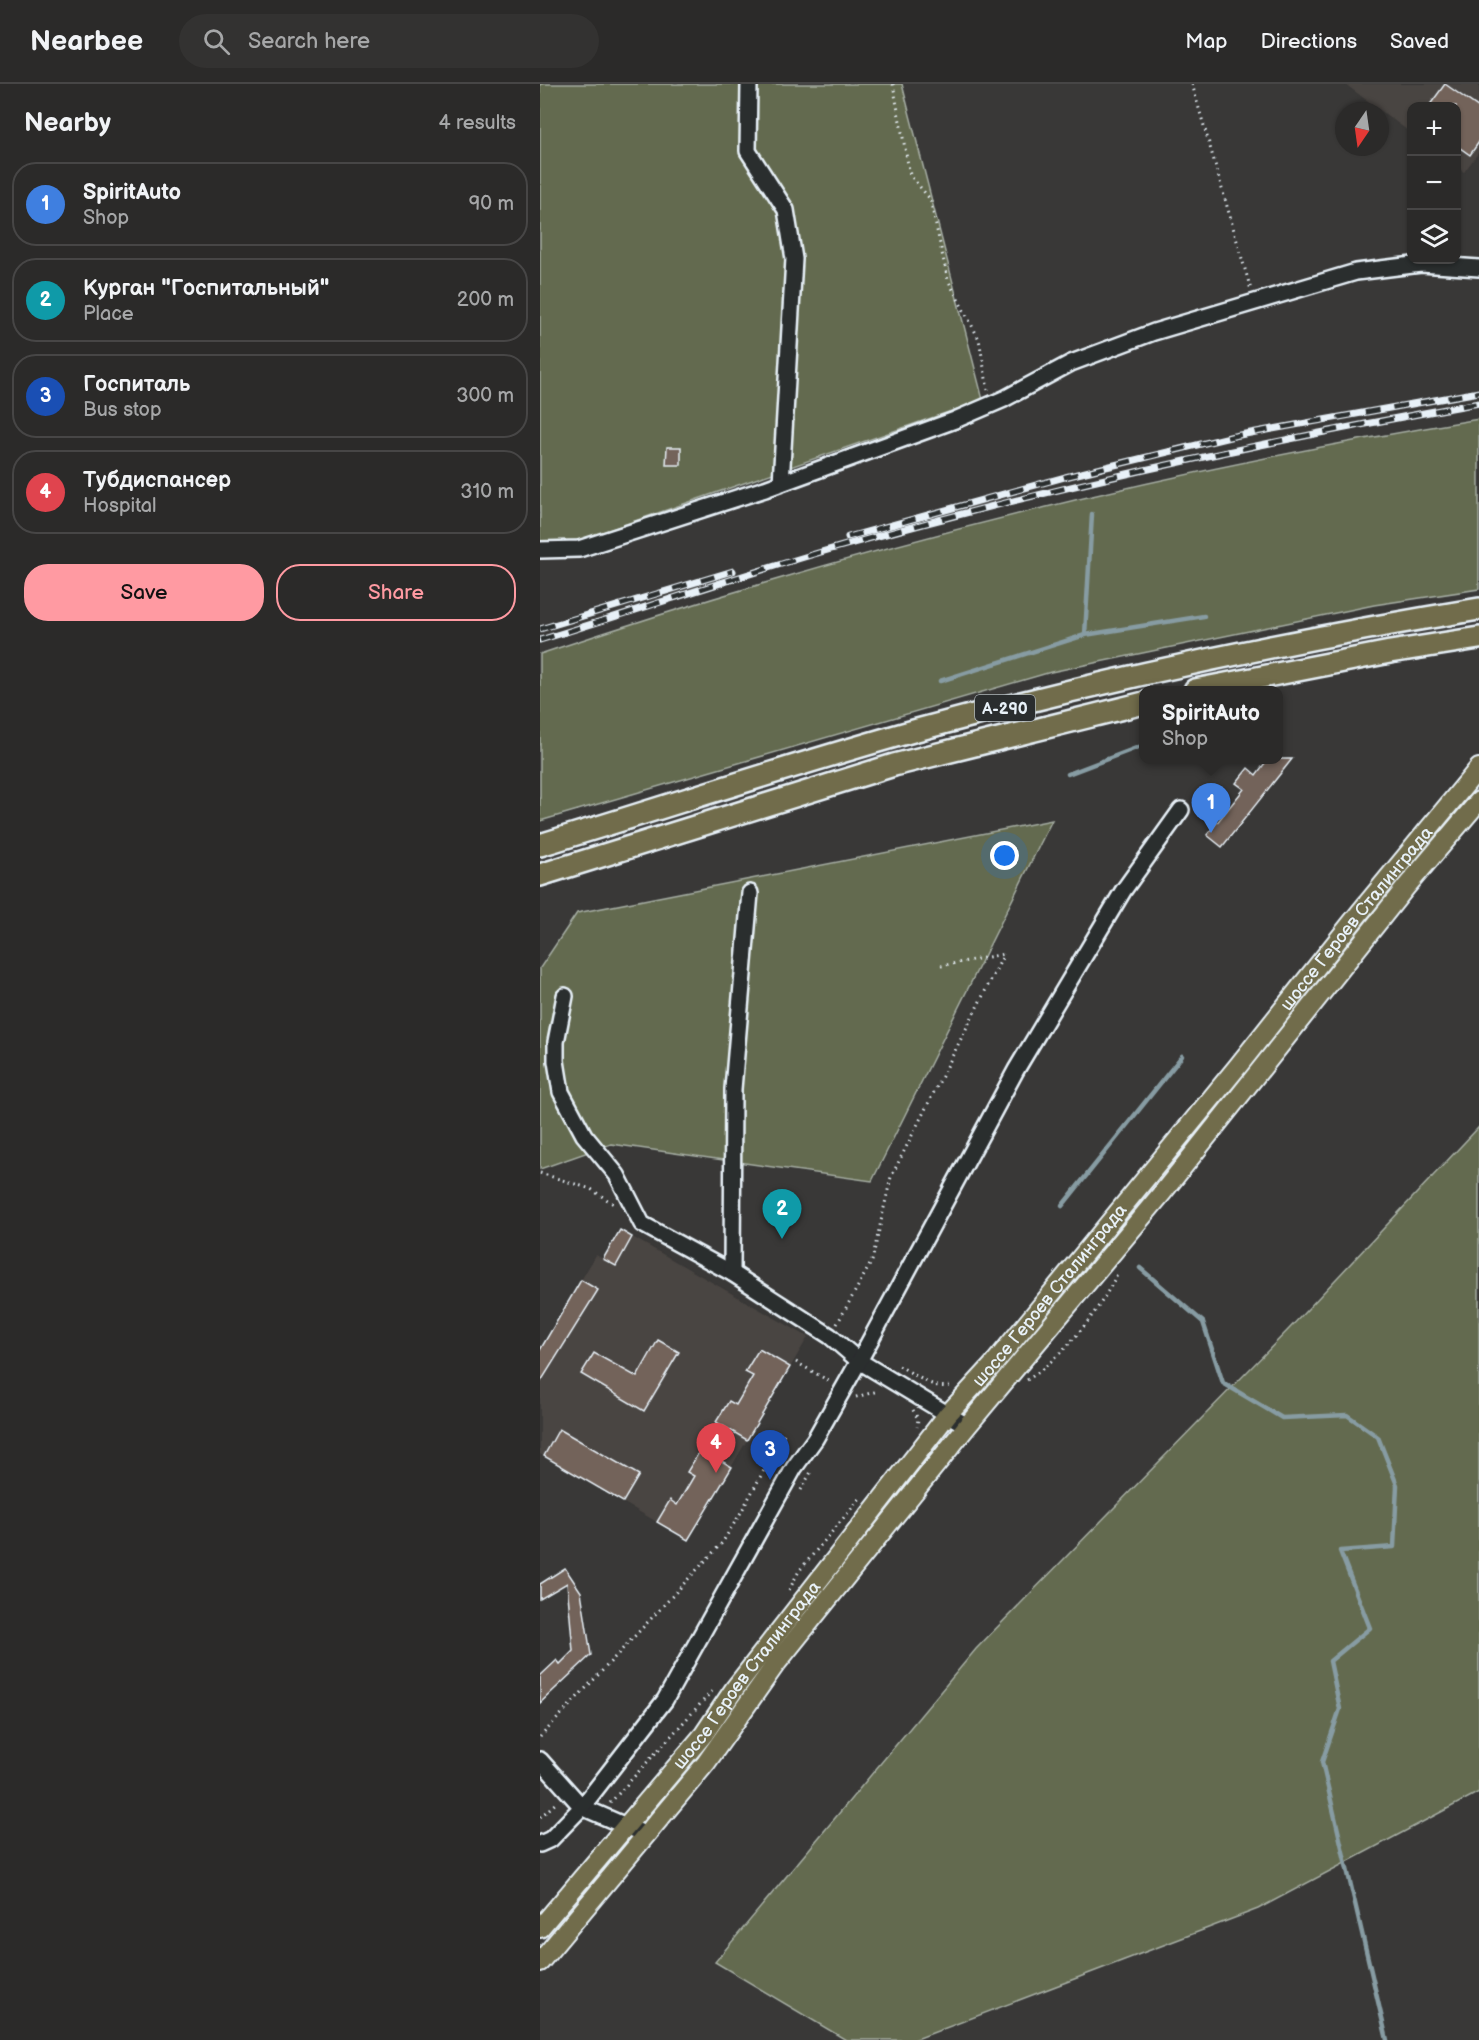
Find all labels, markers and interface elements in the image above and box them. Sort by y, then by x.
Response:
search box [179,14,599,68]
text: Nearbee [30,25,143,58]
icon: search [200,25,233,58]
text: Search here [248,28,370,55]
text: Map [1185,29,1228,54]
text: Directions [1261,29,1357,54]
text: Saved [1390,29,1449,54]
north arrow [1335,102,1389,156]
map controls [1407,102,1461,264]
button: + [1407,102,1461,156]
text: Nearby [24,108,111,139]
text: 4 results [438,111,516,135]
button: − [1407,156,1461,210]
text: SpiritAuto [83,179,181,206]
text: 1 [41,192,50,216]
text: 90 m [469,192,514,216]
text: Shop [83,206,129,230]
button: layers [1407,210,1461,264]
text: Курган "Госпитальный" [83,275,329,302]
text: 2 [40,288,51,312]
text: 200 m [457,288,514,312]
text: Place [83,302,134,326]
text: Госпиталь [83,371,190,398]
text: 3 [40,384,51,408]
text: 300 m [456,384,514,408]
text: Bus stop [83,398,162,422]
text: Тубдиспансер [83,467,231,494]
text: 4 [40,480,51,504]
text: 310 m [460,480,514,504]
text: Hospital [83,494,156,518]
button: Save [24,564,264,621]
button: Share [276,564,516,621]
popup [1139,686,1283,764]
road number: А-290 [975,695,1035,721]
text: SpiritAuto [1162,700,1260,727]
text: Shop [1162,727,1208,751]
pin: 1 [1192,784,1230,833]
street label: шоссе Героев Сталинграда [1276,822,1438,1015]
your location [990,841,1019,870]
pin: 2 [762,1190,802,1239]
street label: шоссе Героев Сталинграда [968,1200,1132,1391]
pin: 4 [696,1424,735,1473]
pin: 3 [750,1430,790,1480]
street label: шоссе Героев Сталинграда [669,1577,825,1773]

